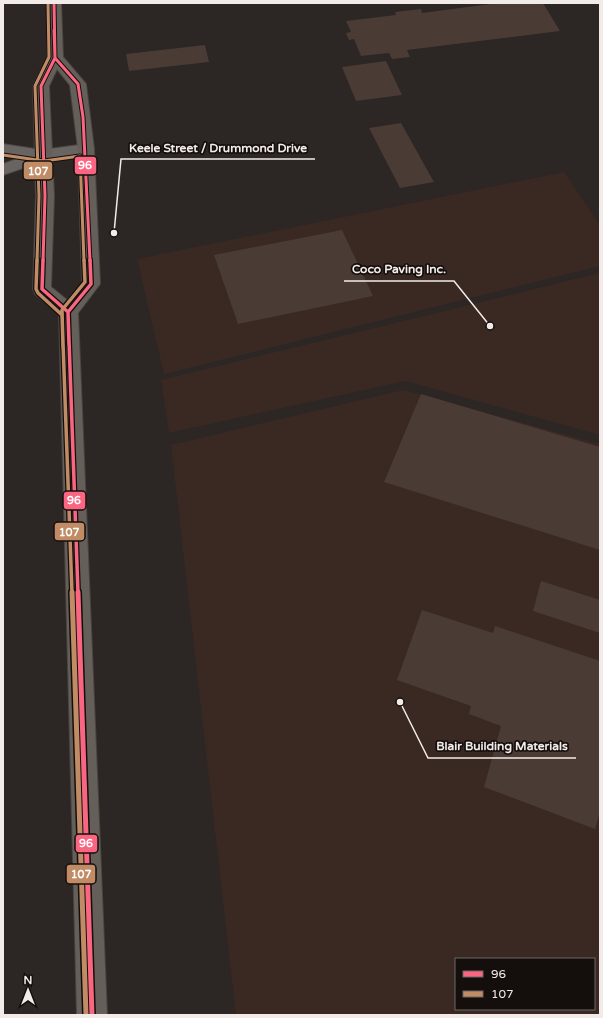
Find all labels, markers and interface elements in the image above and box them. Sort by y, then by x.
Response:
callout: Keele Street / Drummond Drive [121,135,315,159]
text: Keele Street / Drummond Drive [129,141,307,155]
line badge: 96 [74,156,97,175]
text: 96 [78,159,92,172]
line badge: 107 [23,161,53,180]
text: 107 [28,165,48,178]
callout: Coco Paving Inc. [344,257,454,281]
text: Coco Paving Inc. [352,262,446,277]
line badge: 96 [63,491,86,510]
text: 96 [67,494,81,507]
line badge: 107 [54,522,85,541]
text: 107 [59,526,79,539]
callout: Blair Building Materials [428,734,576,758]
text: Blair Building Materials [436,739,568,754]
line badge: 96 [75,834,98,853]
text: 96 [79,837,93,850]
line badge: 107 [66,864,96,884]
text: 107 [71,868,91,881]
legend [455,958,595,1010]
text: 96 [491,967,506,981]
north arrow [8,970,48,1010]
text: N [24,974,32,987]
text: 107 [491,987,514,1001]

